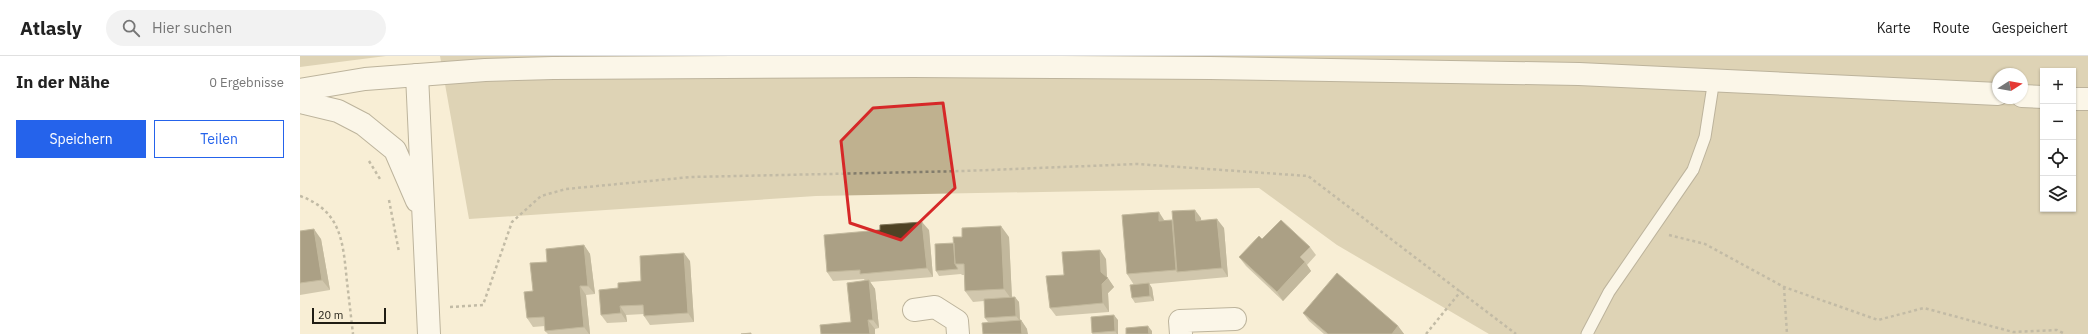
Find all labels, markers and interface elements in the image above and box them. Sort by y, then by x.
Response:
search box [106,10,386,46]
text: Atlasly [20,16,82,40]
icon: search [120,17,142,39]
text: Hier suchen [152,18,232,37]
text: Karte [1877,19,1911,37]
text: Route [1933,19,1970,37]
text: Gespeichert [1992,19,2068,37]
north arrow [1992,68,2028,104]
map controls [2040,68,2076,212]
button: + [2040,68,2076,104]
text: In der Nähe [16,71,110,93]
text: 0 Ergebnisse [209,74,284,91]
button: − [2040,104,2076,140]
button: Speichern [16,120,146,158]
button: Teilen [154,120,284,158]
button: locate [2040,140,2076,176]
button: layers [2040,176,2076,212]
scale bar [312,306,386,325]
text: 20 m [318,308,343,322]

